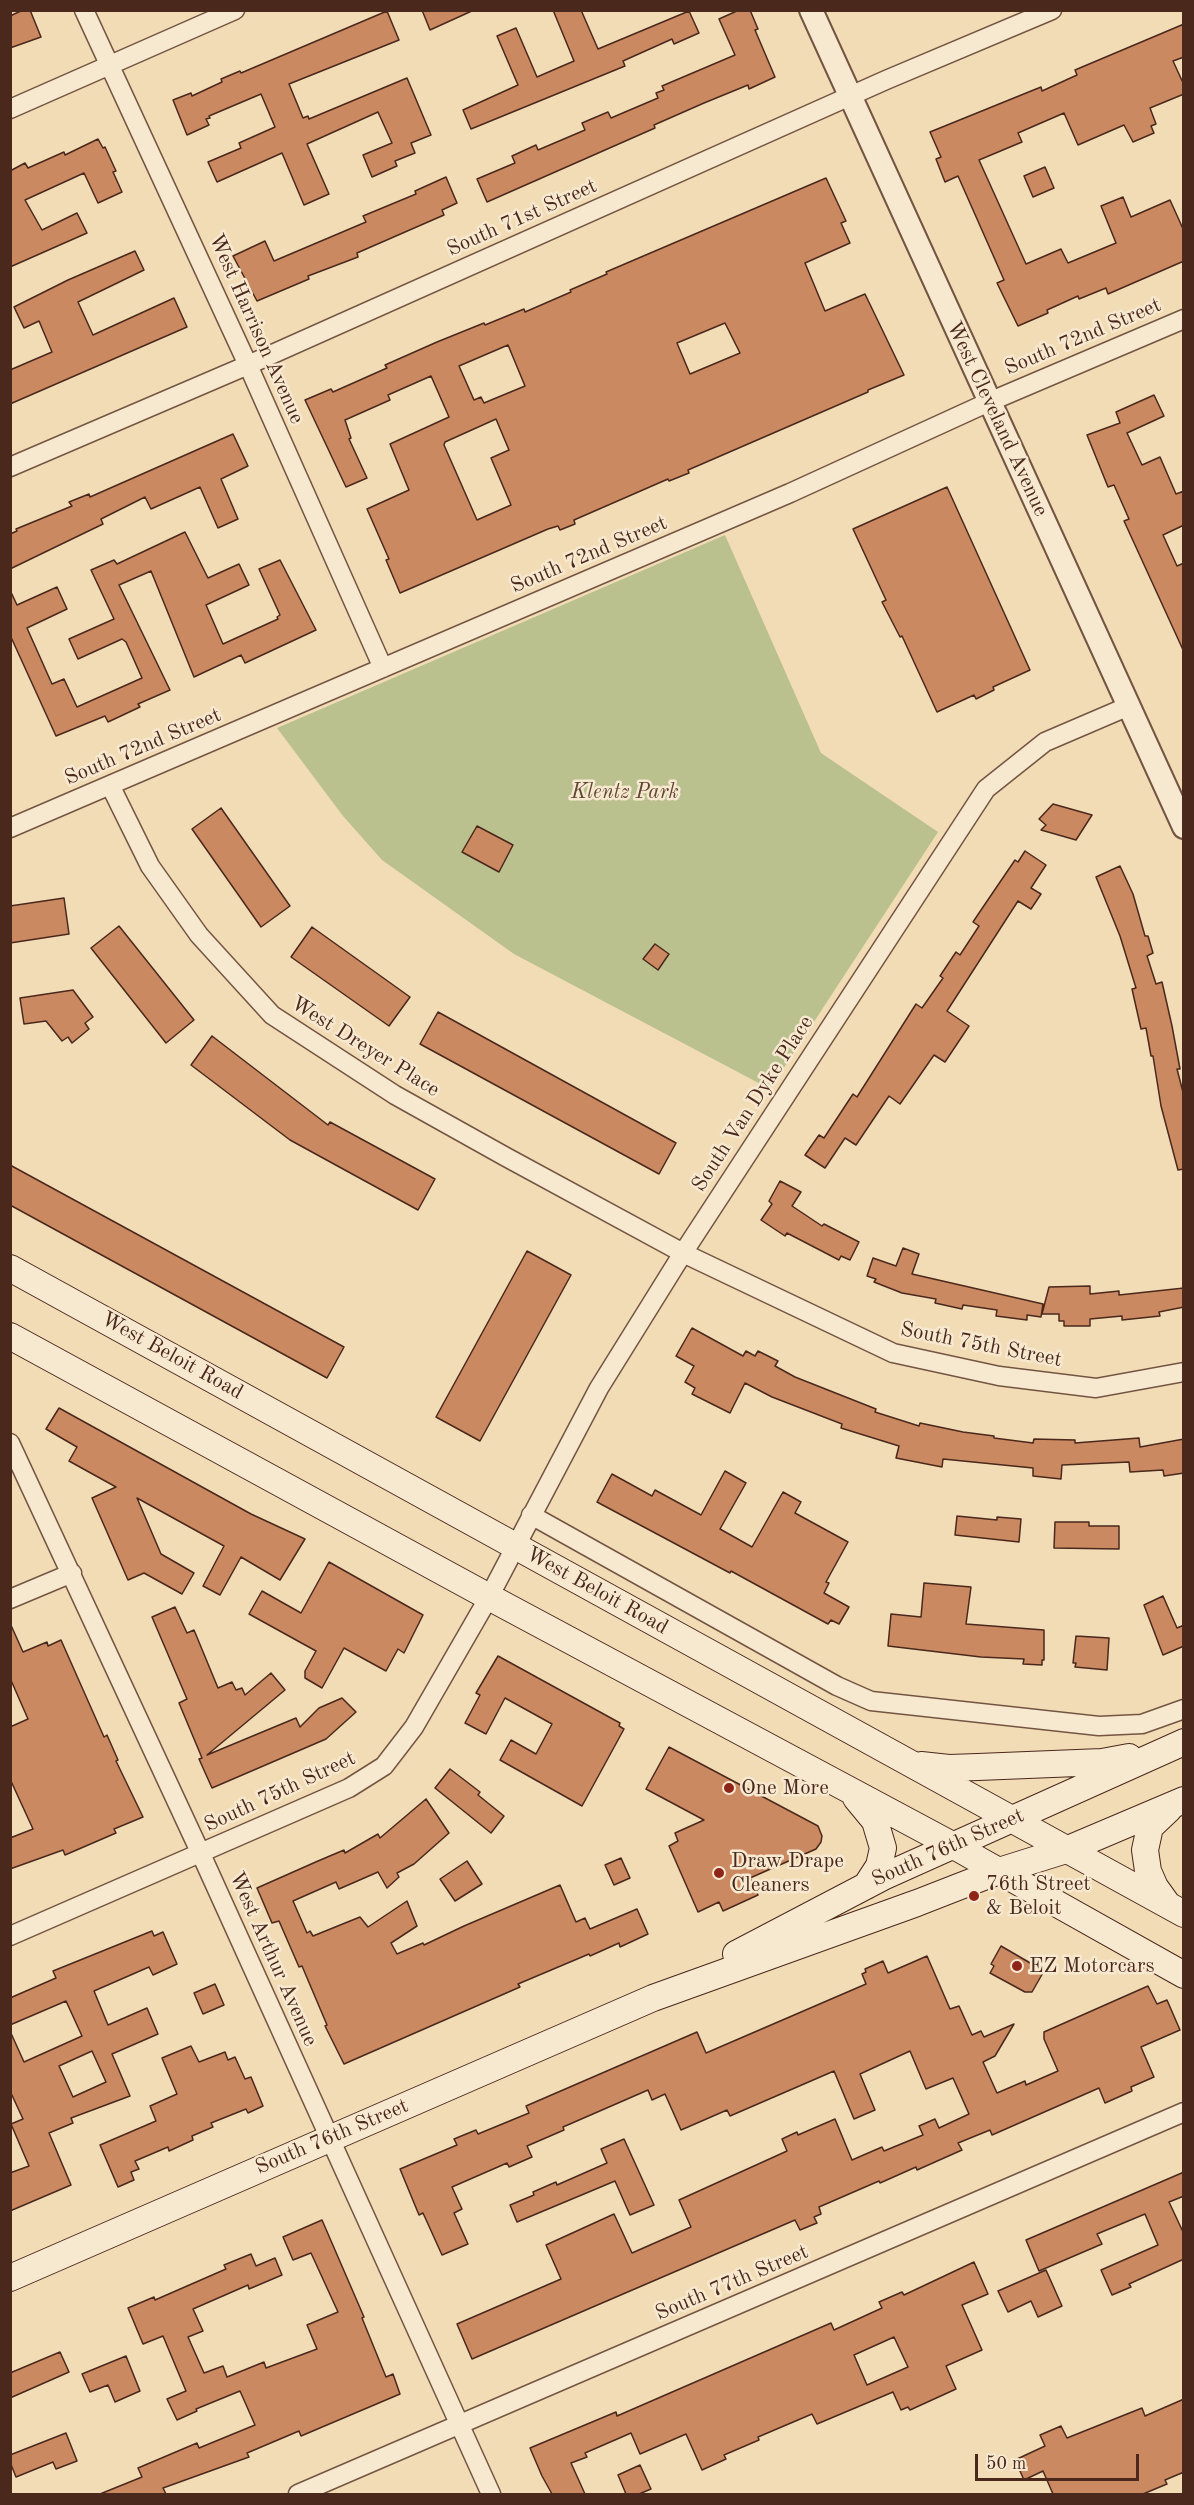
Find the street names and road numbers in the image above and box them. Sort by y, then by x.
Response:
street label: South 71st Street [443,174,601,262]
street label: West Harrison Avenue [203,230,309,428]
street label: South 72nd Street [1001,293,1165,381]
street label: West Cleveland Avenue [941,317,1053,521]
street label: South 72nd Street [507,511,671,599]
street label: South 72nd Street [61,703,225,791]
street label: West Dreyer Place [286,991,444,1103]
street label: South Van Dyke Place [687,1011,819,1197]
street label: West Beloit Road [97,1307,247,1405]
street label: South 75th Street [898,1317,1064,1373]
street label: West Beloit Road [522,1542,672,1640]
street label: South 75th Street [200,1746,360,1838]
street label: South 76th Street [868,1803,1028,1893]
street label: West Arthur Avenue [223,1868,323,2050]
street label: South 76th Street [252,2093,412,2181]
street label: South 77th Street [652,2239,812,2327]

